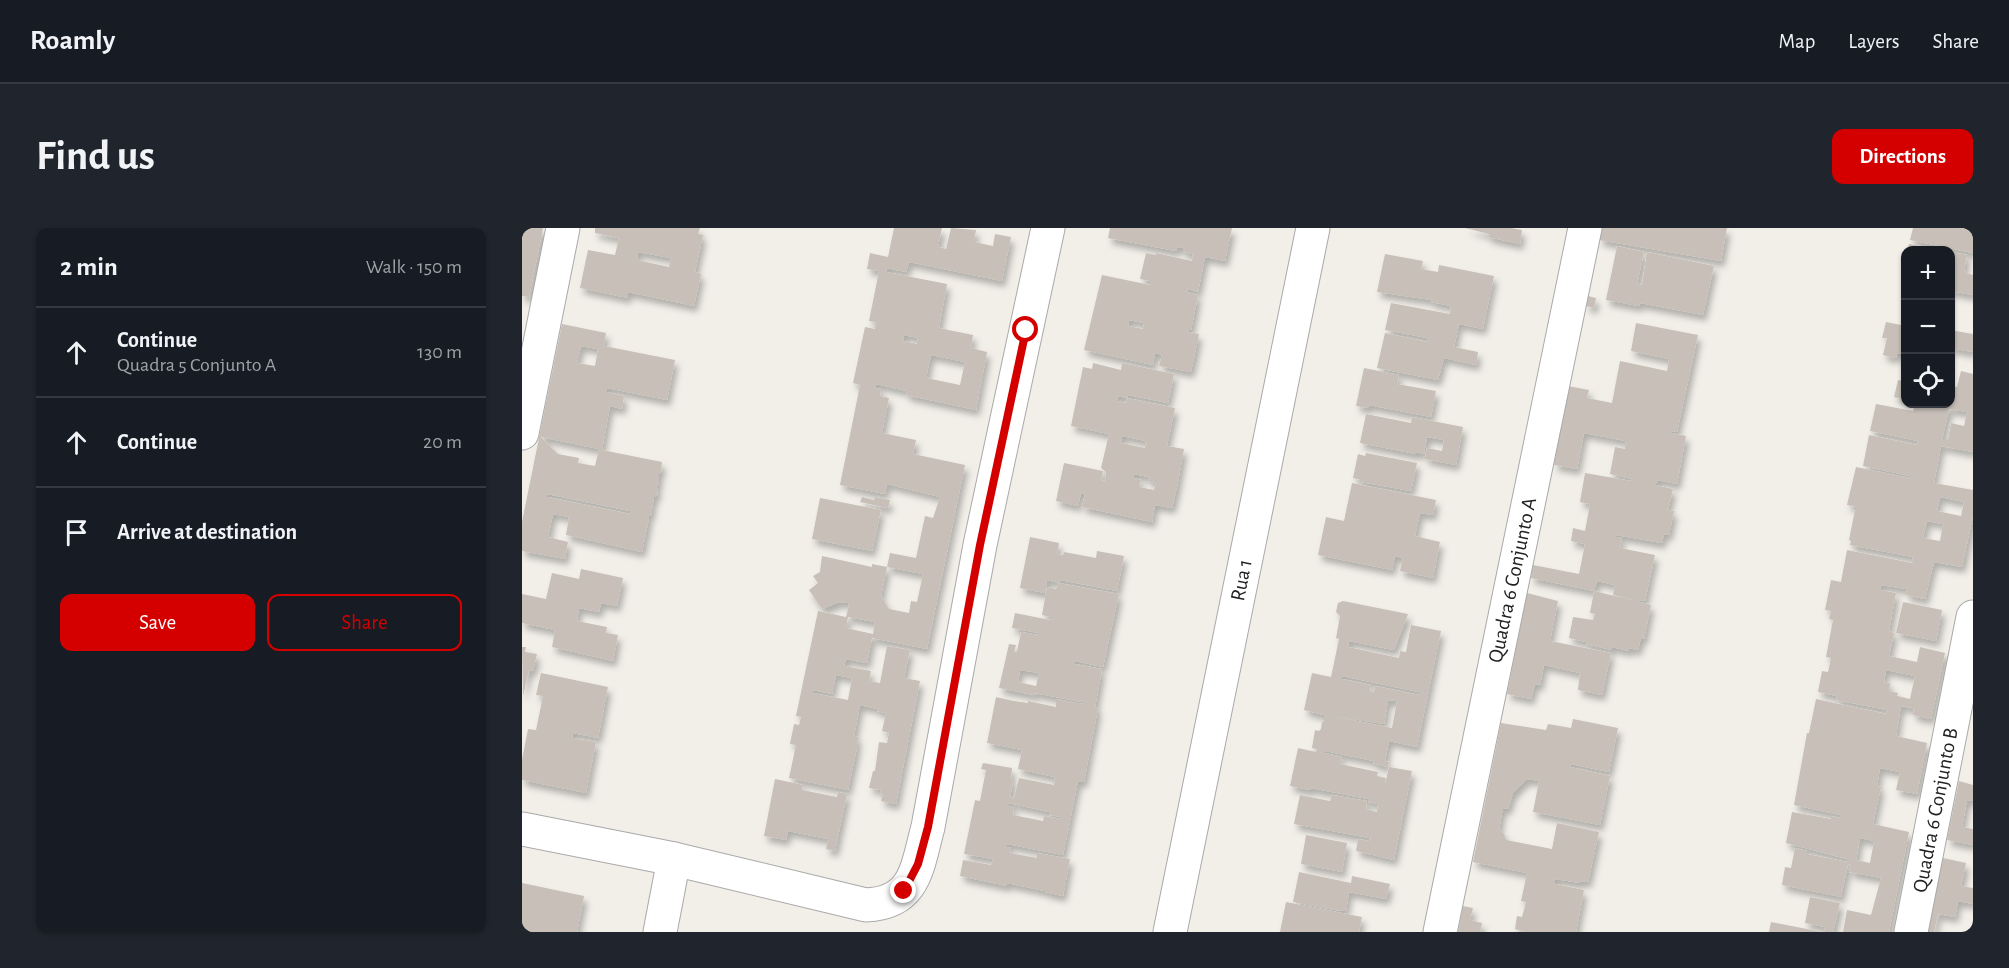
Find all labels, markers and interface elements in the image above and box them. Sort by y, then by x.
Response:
text: Roamly [30,27,115,55]
text: Map [1779,31,1815,52]
text: Layers [1848,31,1899,52]
text: Share [1932,31,1979,52]
button: Directions [1832,129,1973,184]
text: Find us [36,135,155,177]
map controls [1901,246,1955,408]
button: + [1901,246,1955,300]
text: 2 min [60,254,118,280]
text: Walk · 150 m [366,257,462,277]
button: − [1901,300,1955,354]
route start [1012,316,1038,342]
text: Continue [117,329,197,351]
icon: ahead [60,336,93,369]
text: 130 m [417,342,462,362]
button: locate [1901,354,1955,408]
text: Quadra 5 Conjunto A [117,355,276,375]
icon: ahead [60,426,93,459]
text: Continue [117,431,197,453]
text: 20 m [423,432,462,452]
street label: Quadra 6 Conjunto A [1485,496,1540,665]
icon: arrive [60,516,93,549]
text: Arrive at destination [117,521,297,543]
street label: Rua 1 [1227,557,1256,603]
button: Save [60,594,255,651]
button: Share [267,594,462,651]
street label: Quadra 6 Conjunto B [1909,726,1962,894]
route end [890,877,916,903]

